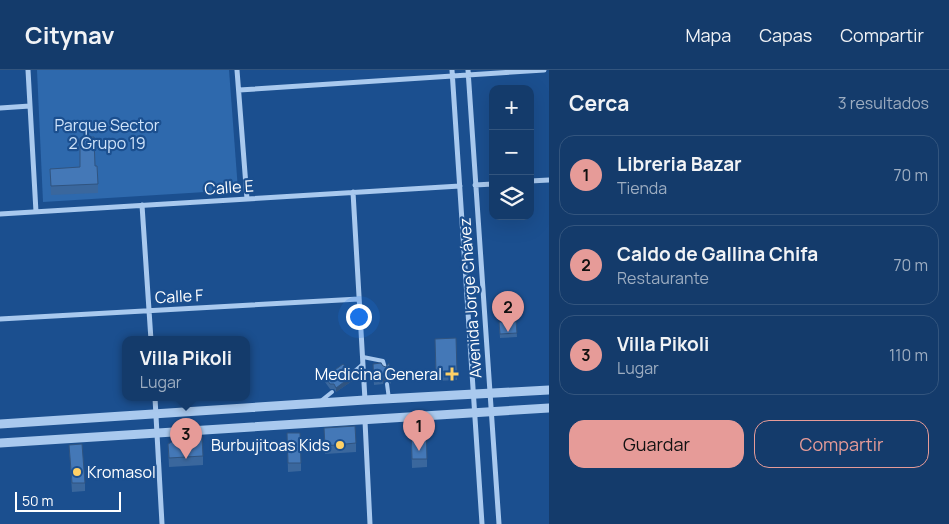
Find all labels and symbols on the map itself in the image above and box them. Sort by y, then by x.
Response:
park label: Parque Sector 2 Grupo 19 [55,114,160,154]
street label: Calle E [204,174,254,200]
street label: Avenida Jorge Chávez [453,217,487,379]
street label: Calle F [154,284,204,308]
pin: 2 [492,291,524,332]
your location [346,304,372,330]
place label: Medicina General [315,363,442,385]
marker: Medicina General [446,368,458,380]
pin: 1 [403,410,435,451]
pin: 3 [170,418,202,459]
place label: Burbujitoas Kids [211,434,330,456]
marker: Burbujitoas Kids [334,439,346,451]
place label: Kromasol [87,461,156,483]
marker: Kromasol [71,466,83,478]
scale bar [15,489,121,512]

